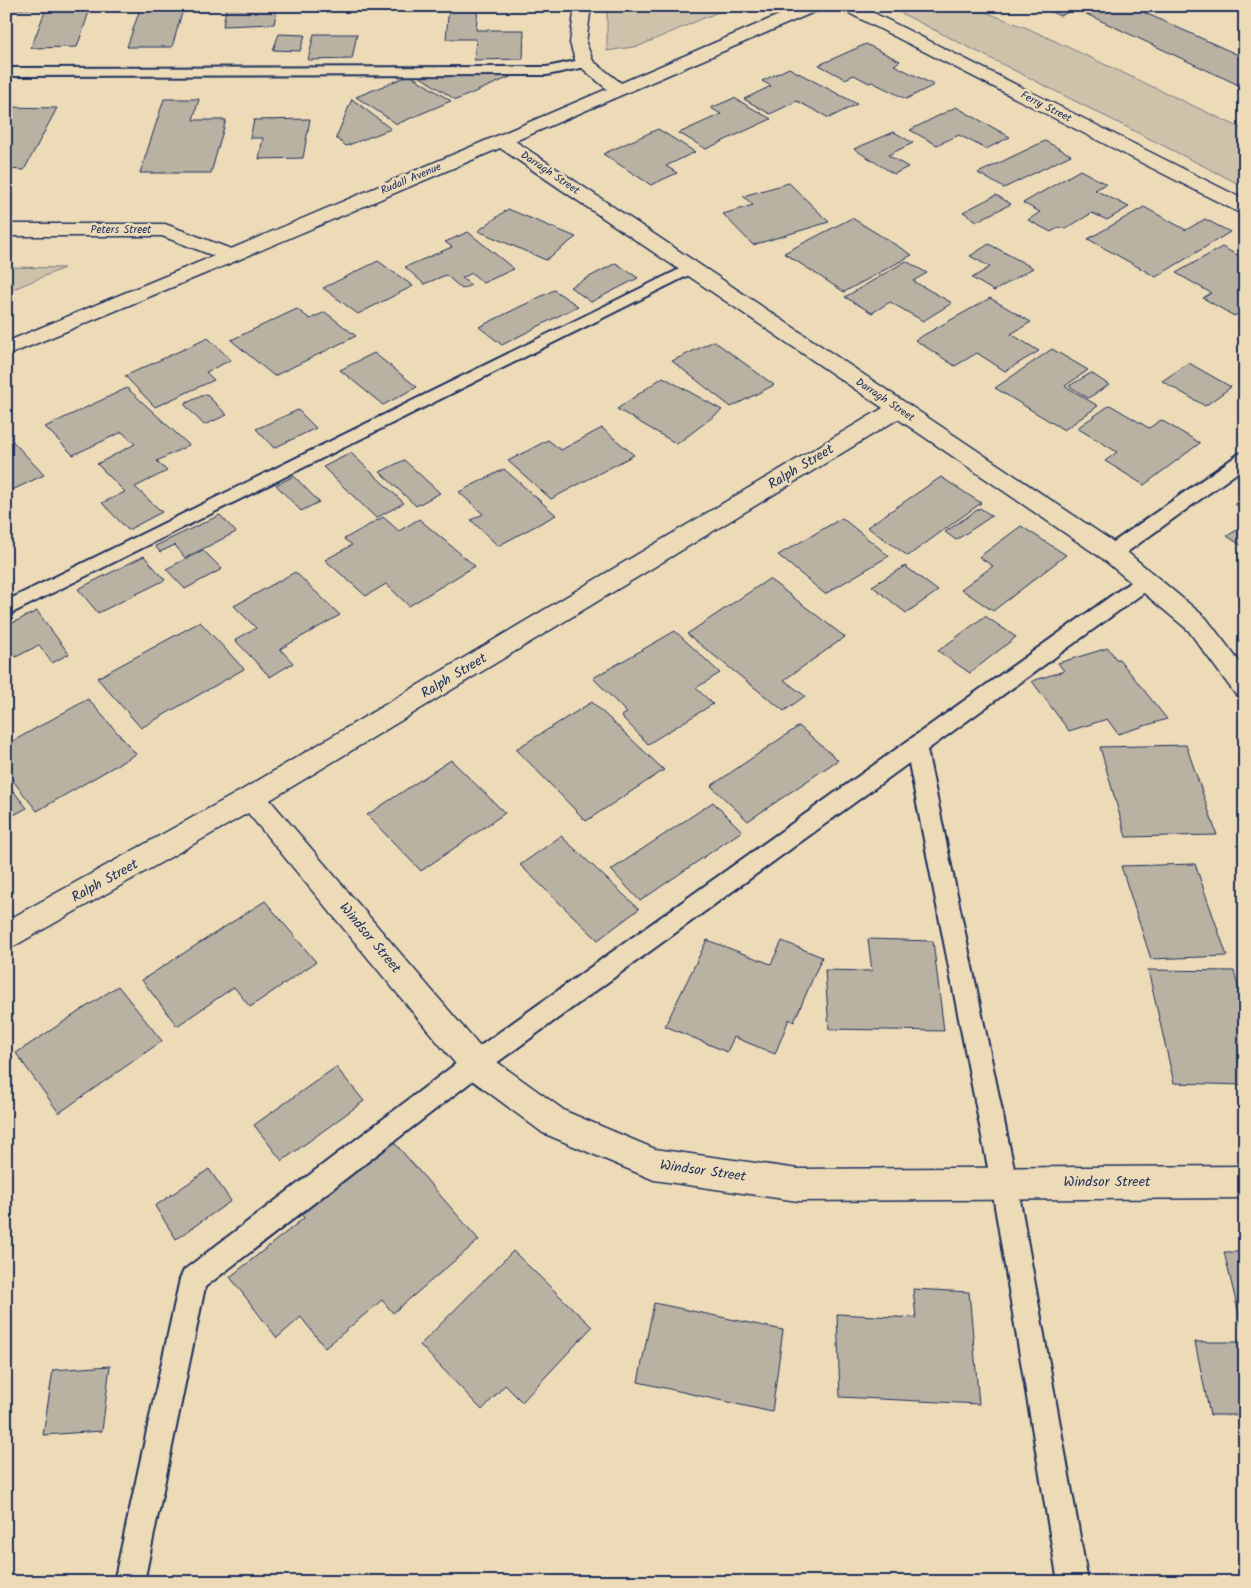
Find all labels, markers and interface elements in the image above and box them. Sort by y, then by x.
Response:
street label: Ferry Street [1017,86,1075,128]
street label: Darragh Street [517,146,584,200]
street label: Rudall Avenue [378,158,444,200]
street label: Peters Street [91,221,152,239]
street label: Darragh Street [852,373,919,427]
street label: Ralph Street [764,438,839,495]
street label: Ralph Street [417,647,492,704]
street label: Ralph Street [68,853,143,908]
street label: Windsor Street [334,898,407,979]
street label: Windsor Street [658,1154,748,1188]
street label: Windsor Street [1064,1171,1151,1193]

